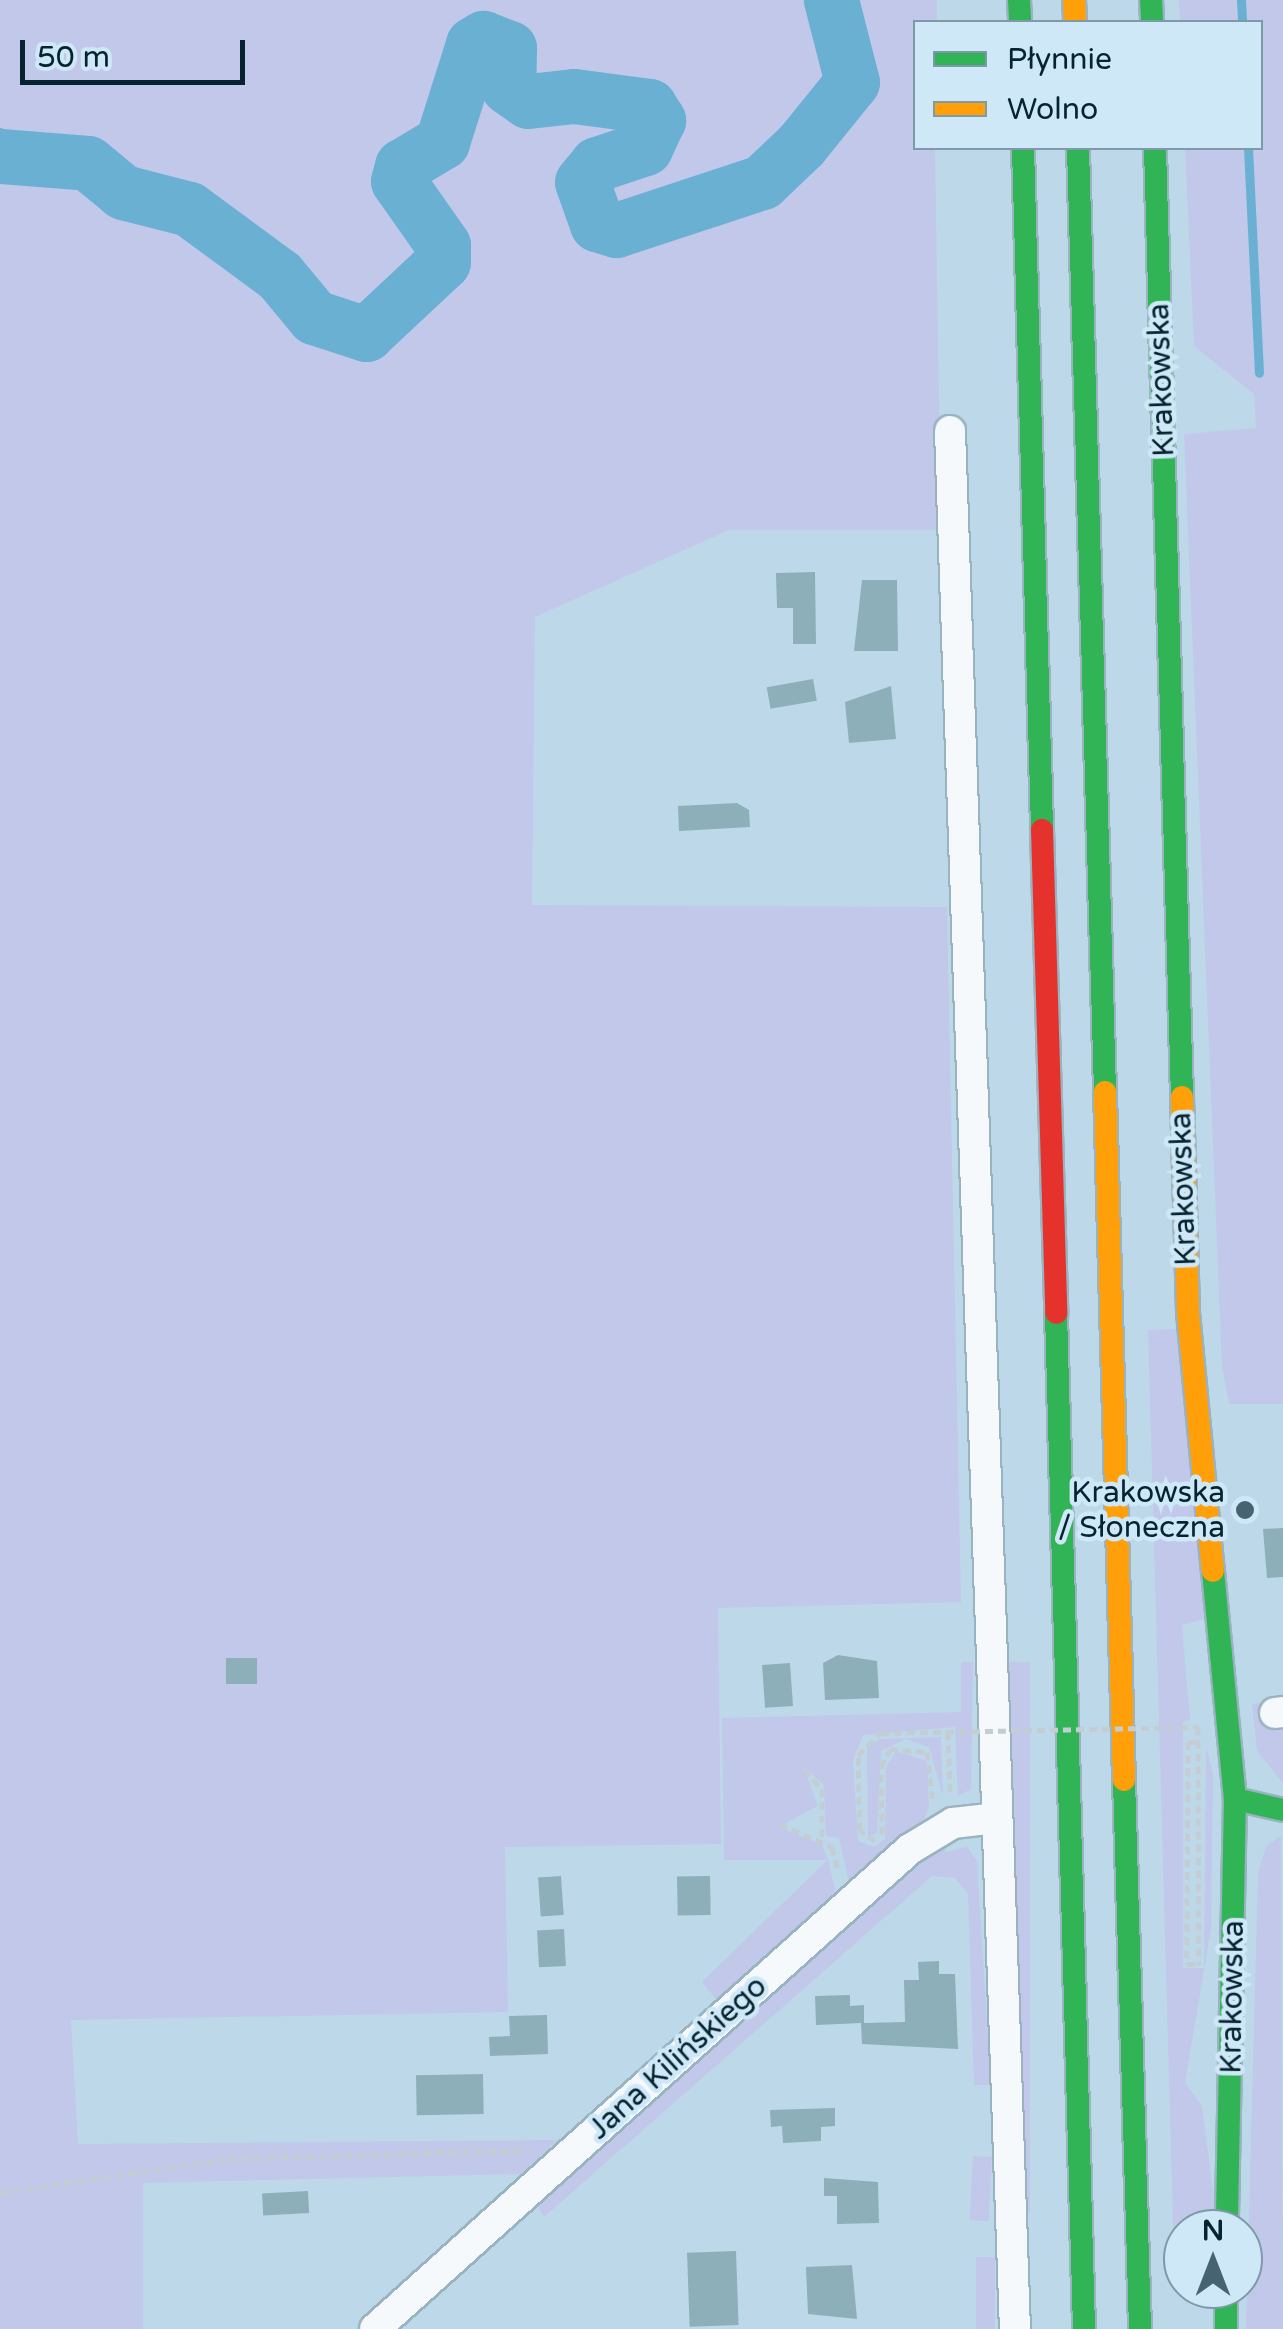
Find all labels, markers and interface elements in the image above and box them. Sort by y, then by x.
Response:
scale bar [25,20,250,82]
legend [913,20,1263,150]
text: 50 m [37,39,110,76]
text: Płynnie [1007,41,1112,78]
text: Wolno [1007,91,1098,128]
street label: Krakowska [1141,303,1183,457]
street label: Krakowska [1163,1112,1205,1266]
place label: Krakowska / Słoneczna [1058,1475,1225,1546]
marker: Krakowska / Słoneczna [1234,1499,1256,1521]
street label: Krakowska [1214,1920,1252,2074]
street label: Jana Kilińskiego [582,1969,774,2147]
north arrow [1163,2209,1263,2309]
text: N [1202,2214,1224,2248]

